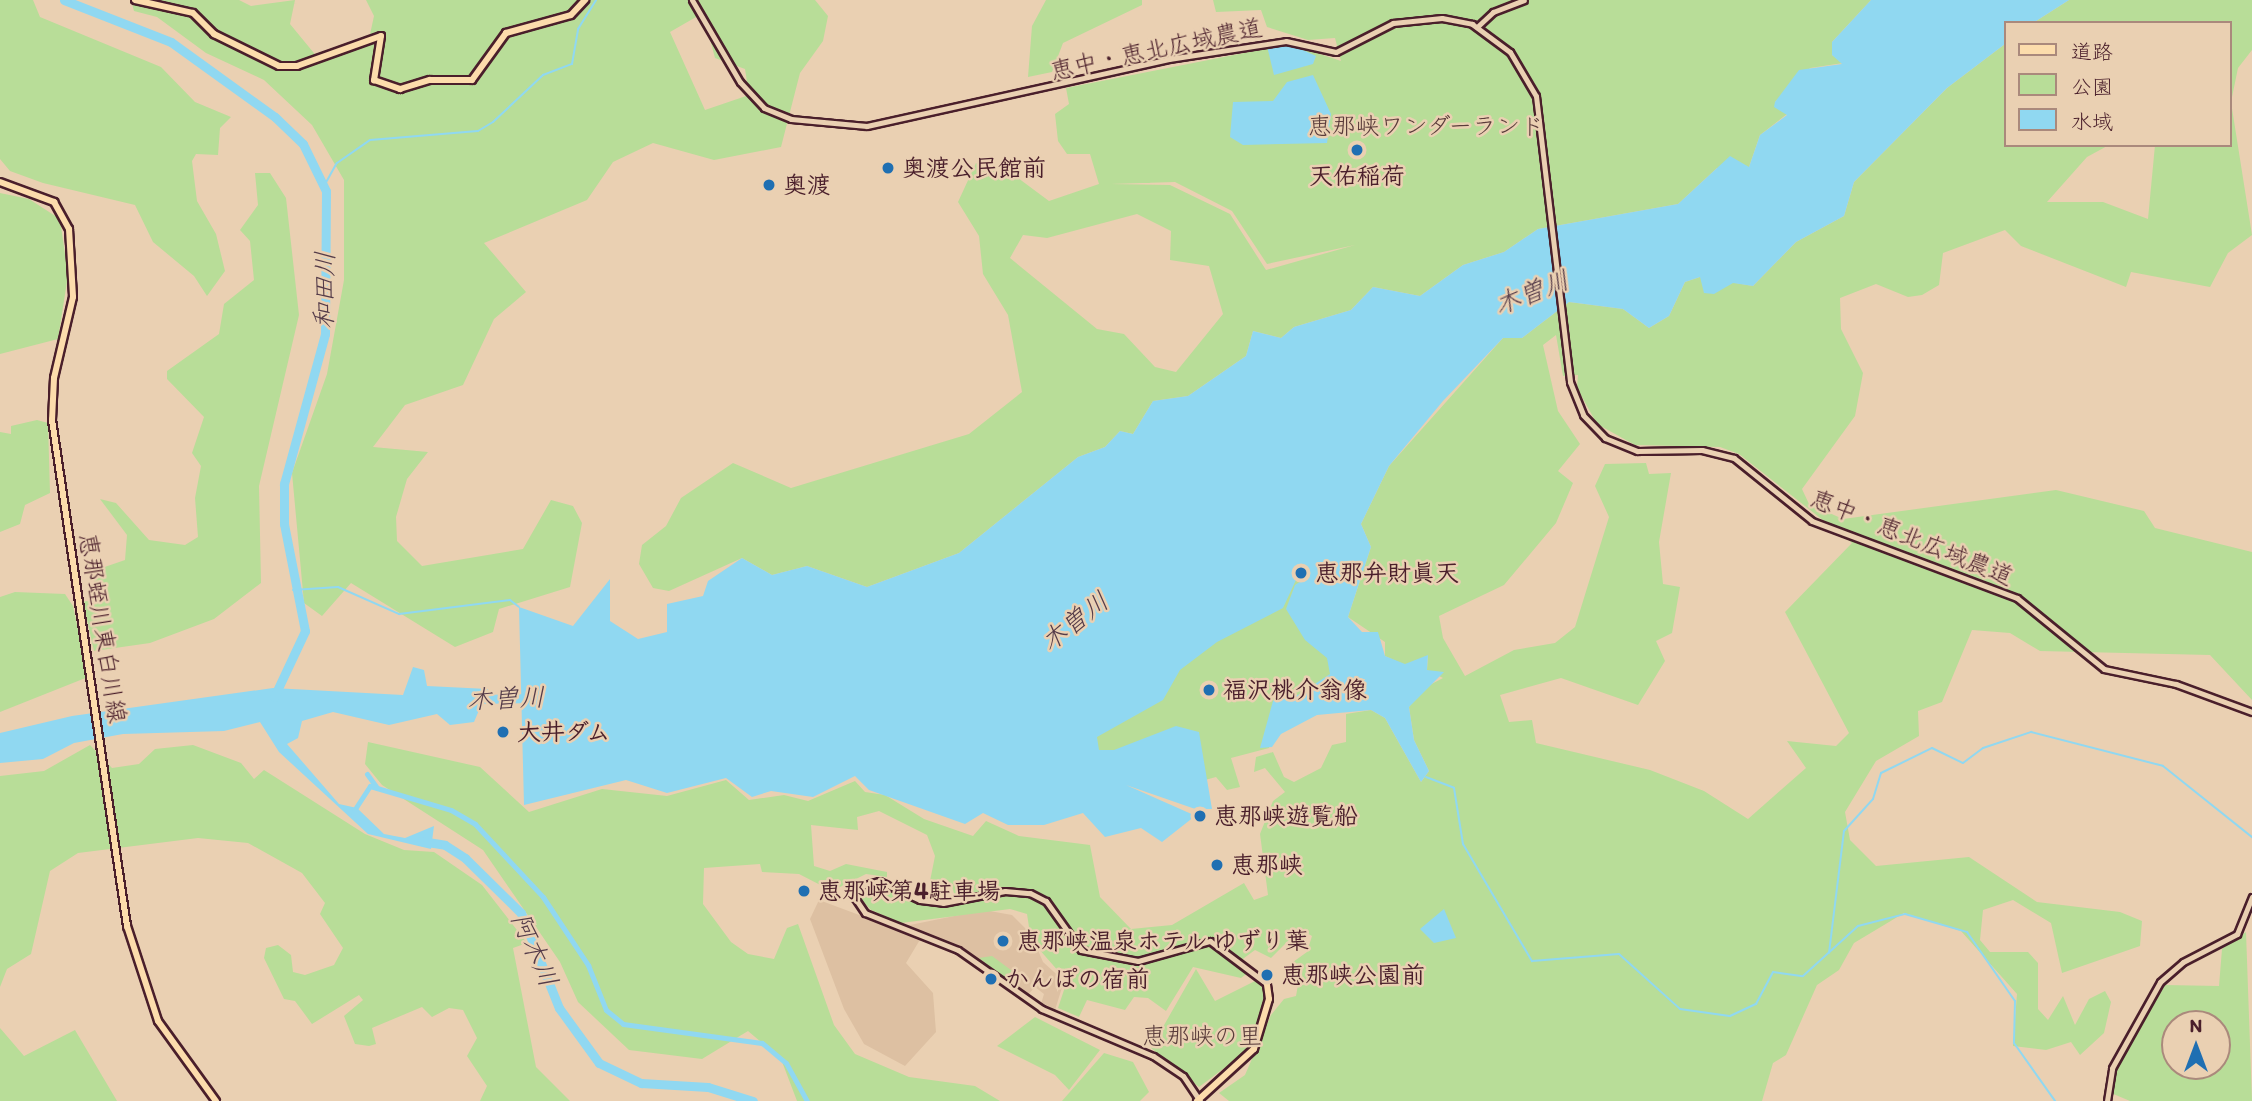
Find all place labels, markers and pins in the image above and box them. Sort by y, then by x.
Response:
marker: 天佑稲荷 [1349,142,1365,158]
place label: 奥渡公民館前 [902,154,1046,182]
marker: 奥渡公民館前 [880,160,896,176]
place label: 天佑稲荷 [1309,162,1405,190]
place label: 奥渡 [783,171,831,199]
marker: 奥渡 [761,177,777,193]
place label: 恵那弁財眞天 [1315,559,1459,587]
marker: 恵那弁財眞天 [1293,565,1309,581]
place label: 福沢桃介翁像 [1223,676,1367,704]
marker: 福沢桃介翁像 [1201,682,1217,698]
place label: 大井ダム [517,718,613,746]
marker: 大井ダム [495,724,511,740]
place label: 恵那峡遊覧船 [1214,802,1358,830]
marker: 恵那峡遊覧船 [1192,808,1208,824]
place label: 恵那峡 [1231,851,1303,879]
marker: 恵那峡 [1209,857,1225,873]
place label: 恵那峡第4駐車場 [818,877,1000,905]
marker: 恵那峡第4駐車場 [796,883,812,899]
place label: 恵那峡温泉ホテル ゆずり葉 [1017,927,1310,955]
marker: 恵那峡温泉ホテル ゆずり葉 [995,933,1011,949]
place label: 恵那峡公園前 [1281,961,1425,989]
place label: かんぽの宿前 [1005,965,1149,993]
marker: 恵那峡公園前 [1259,967,1275,983]
marker: かんぽの宿前 [983,971,999,987]

